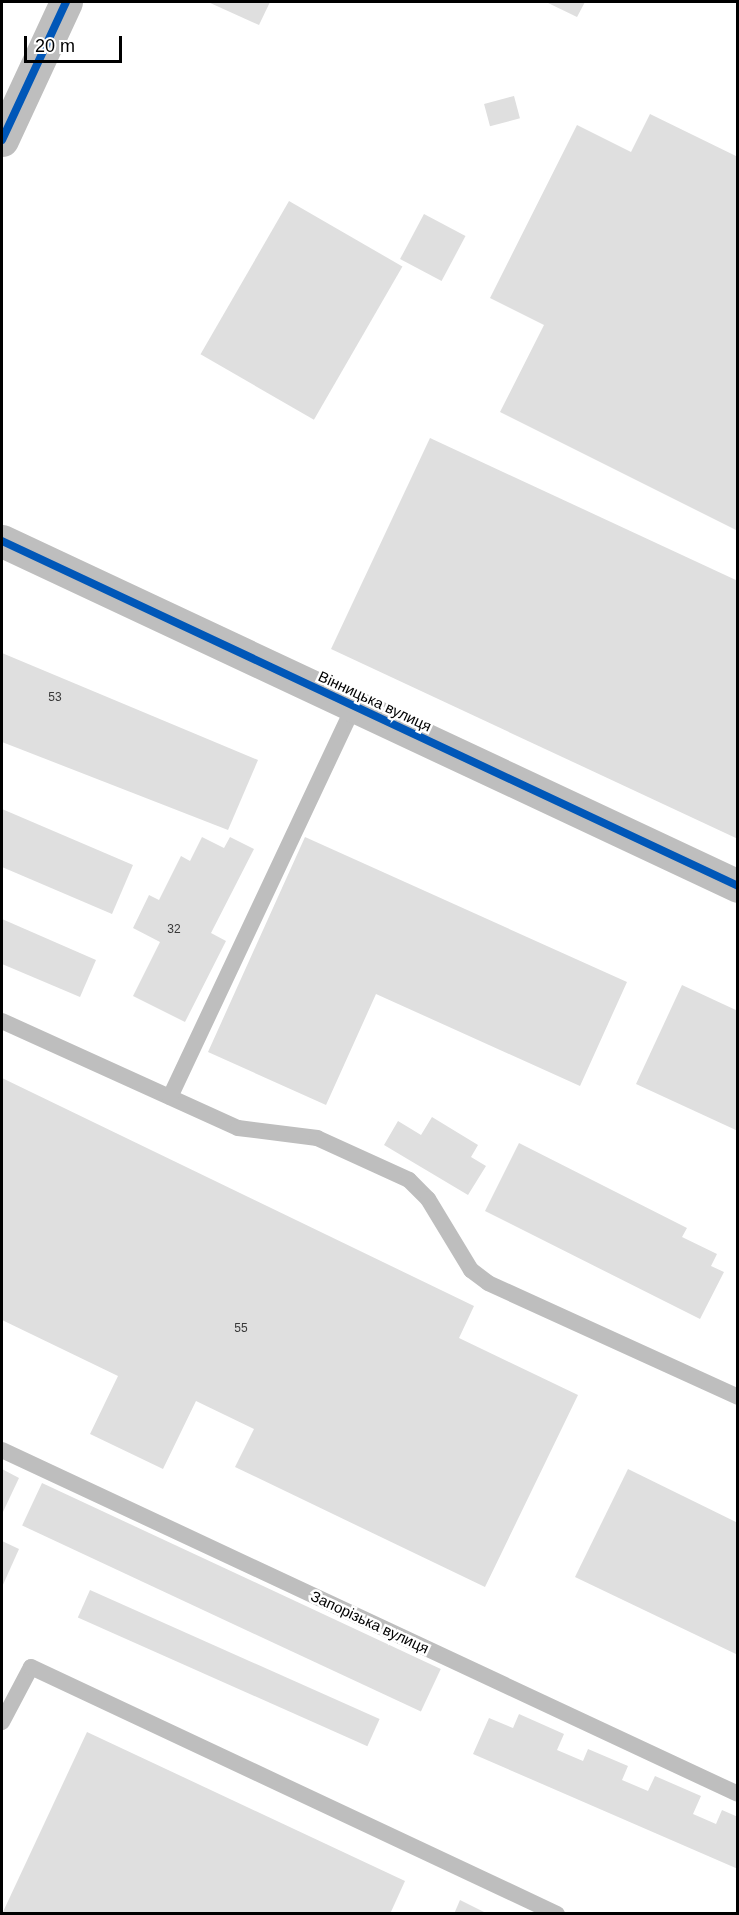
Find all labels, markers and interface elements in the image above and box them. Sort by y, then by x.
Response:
scale bar [27,24,124,62]
text: 20 m [35,36,75,56]
street label: Вінницька вулиця [316,667,434,735]
house number: 53 [48,691,62,705]
house number: 32 [167,923,181,937]
house number: 55 [234,1322,248,1336]
street label: Запорізька вулиця [308,1587,432,1657]

